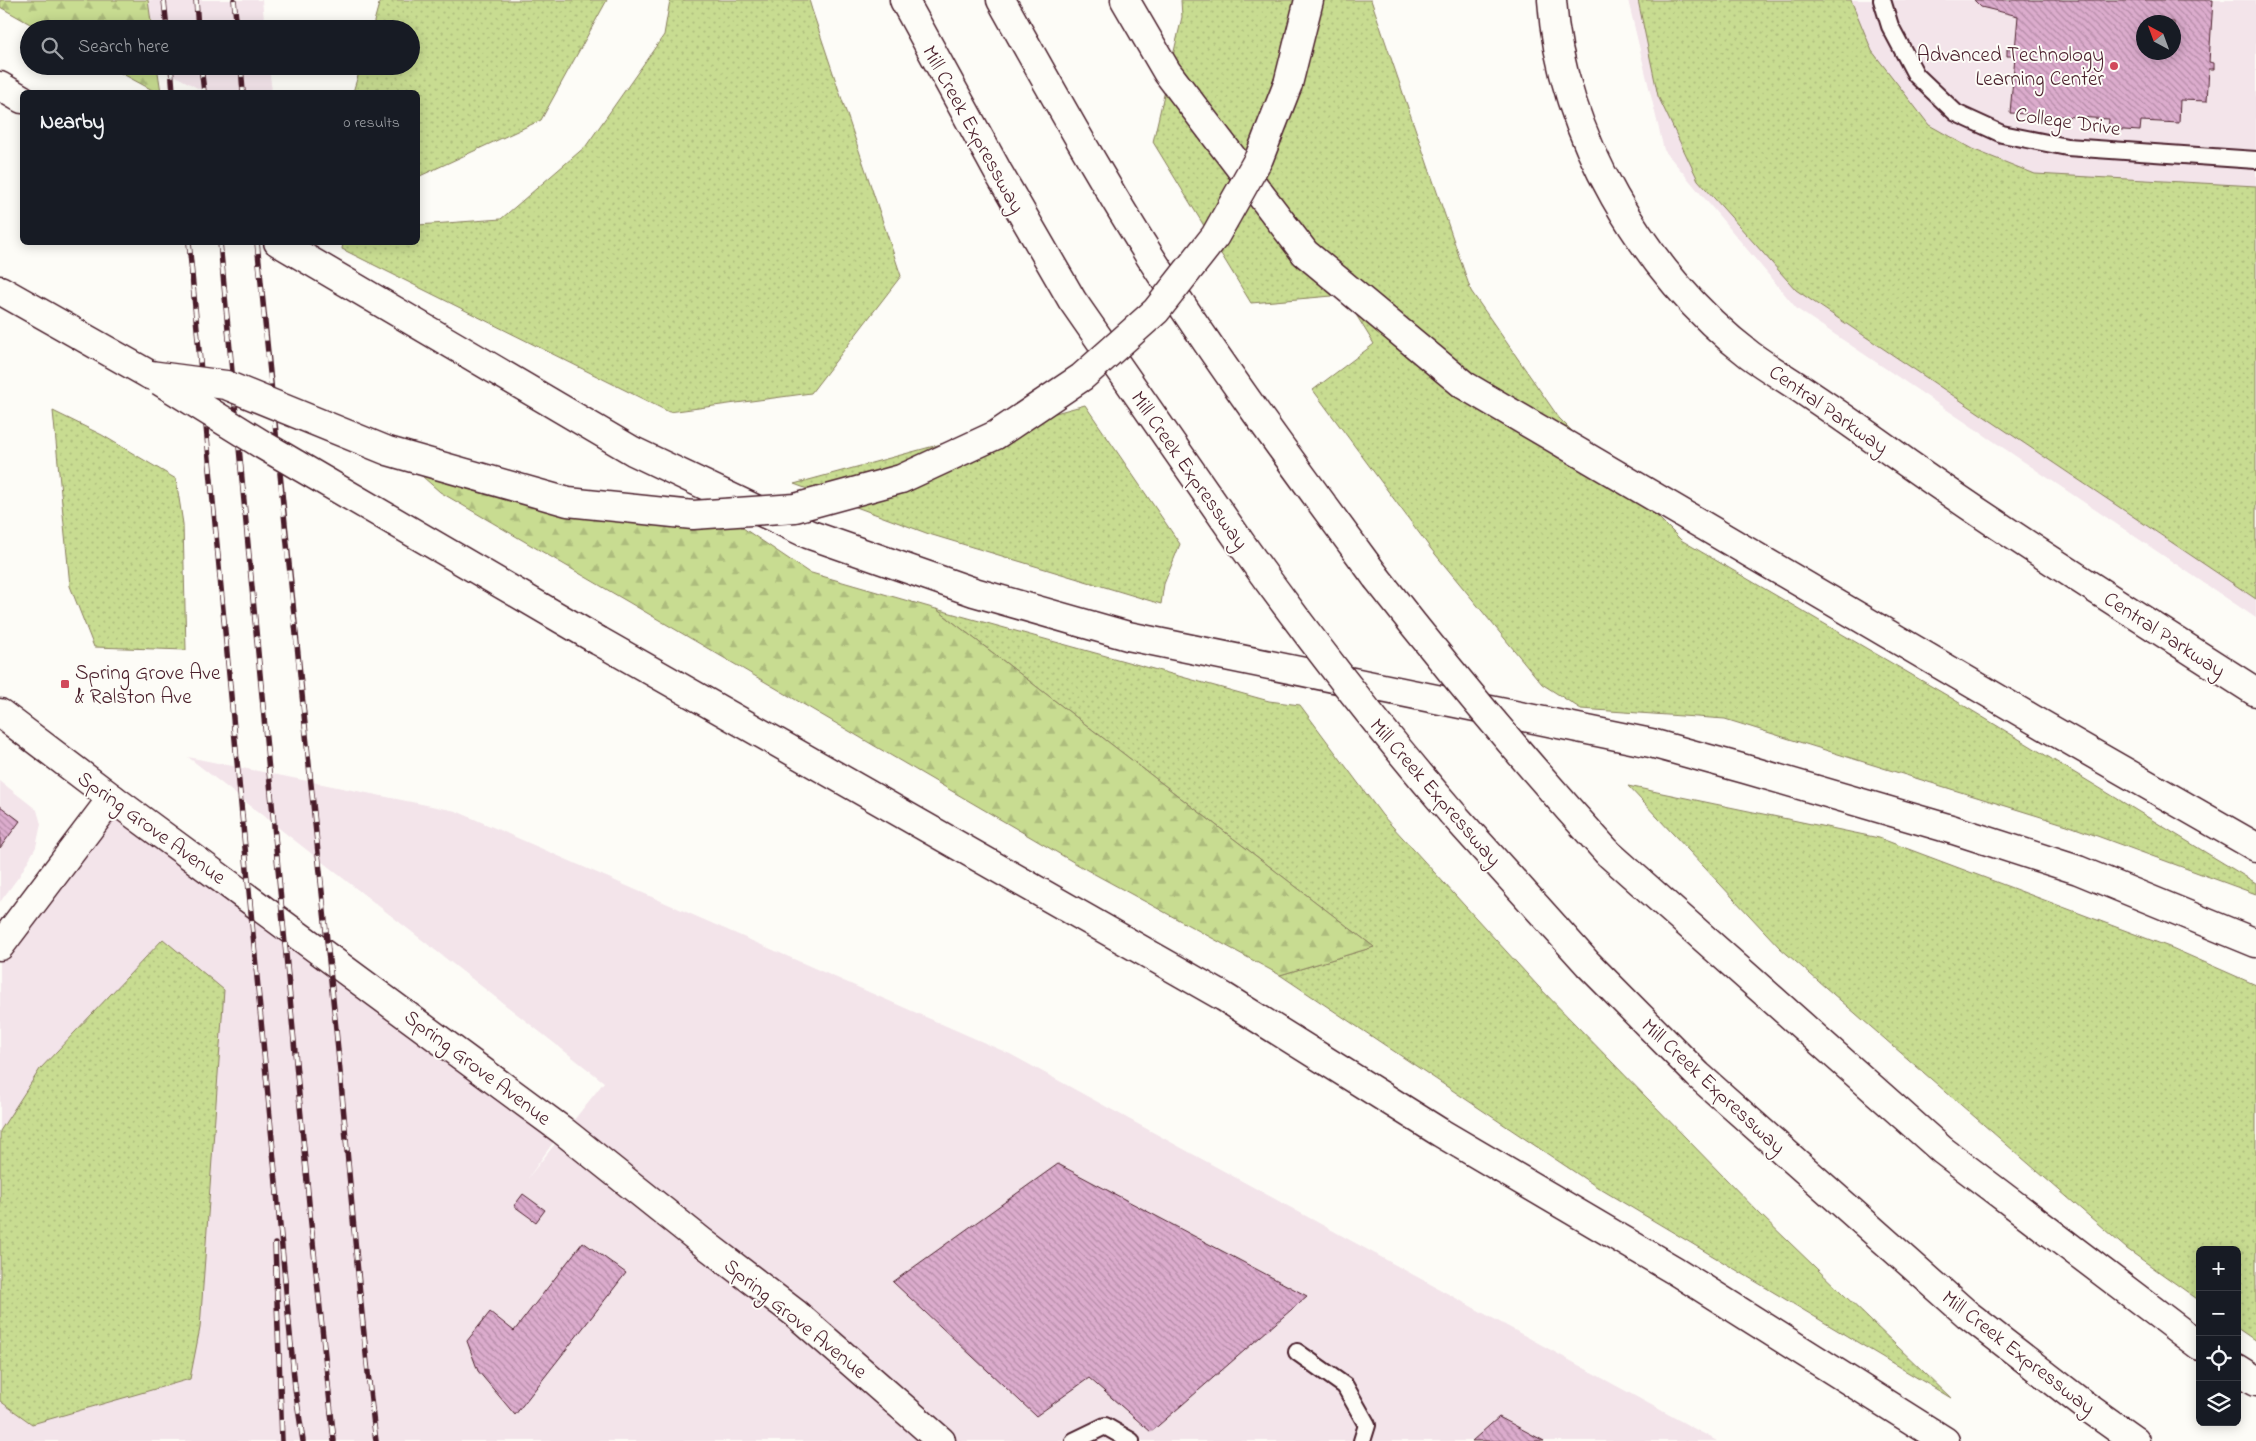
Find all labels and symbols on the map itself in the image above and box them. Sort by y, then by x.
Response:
north arrow [2136,15,2181,60]
street label: Mill Creek Expressway [912,41,1031,220]
place label: Advanced Technology Learning Center [1917,41,2104,97]
marker: Advanced Technology Learning Center [2108,60,2120,72]
street label: College Drive [2013,101,2123,147]
street label: Central Parkway [1761,358,1894,465]
street label: Mill Creek Expressway [1121,386,1255,558]
street label: Central Parkway [2096,585,2231,688]
place label: Spring Grove Ave & Ralston Ave [75,659,221,713]
marker: Spring Grove Ave & Ralston Ave [59,678,71,690]
street label: Mill Creek Expressway [1360,713,1507,875]
street label: Spring Grove Avenue [69,764,232,895]
street label: Spring Grove Avenue [396,1003,557,1136]
street label: Mill Creek Expressway [1632,1012,1792,1164]
street label: Spring Grove Avenue [715,1252,873,1389]
street label: Mill Creek Expressway [1933,1284,2101,1425]

